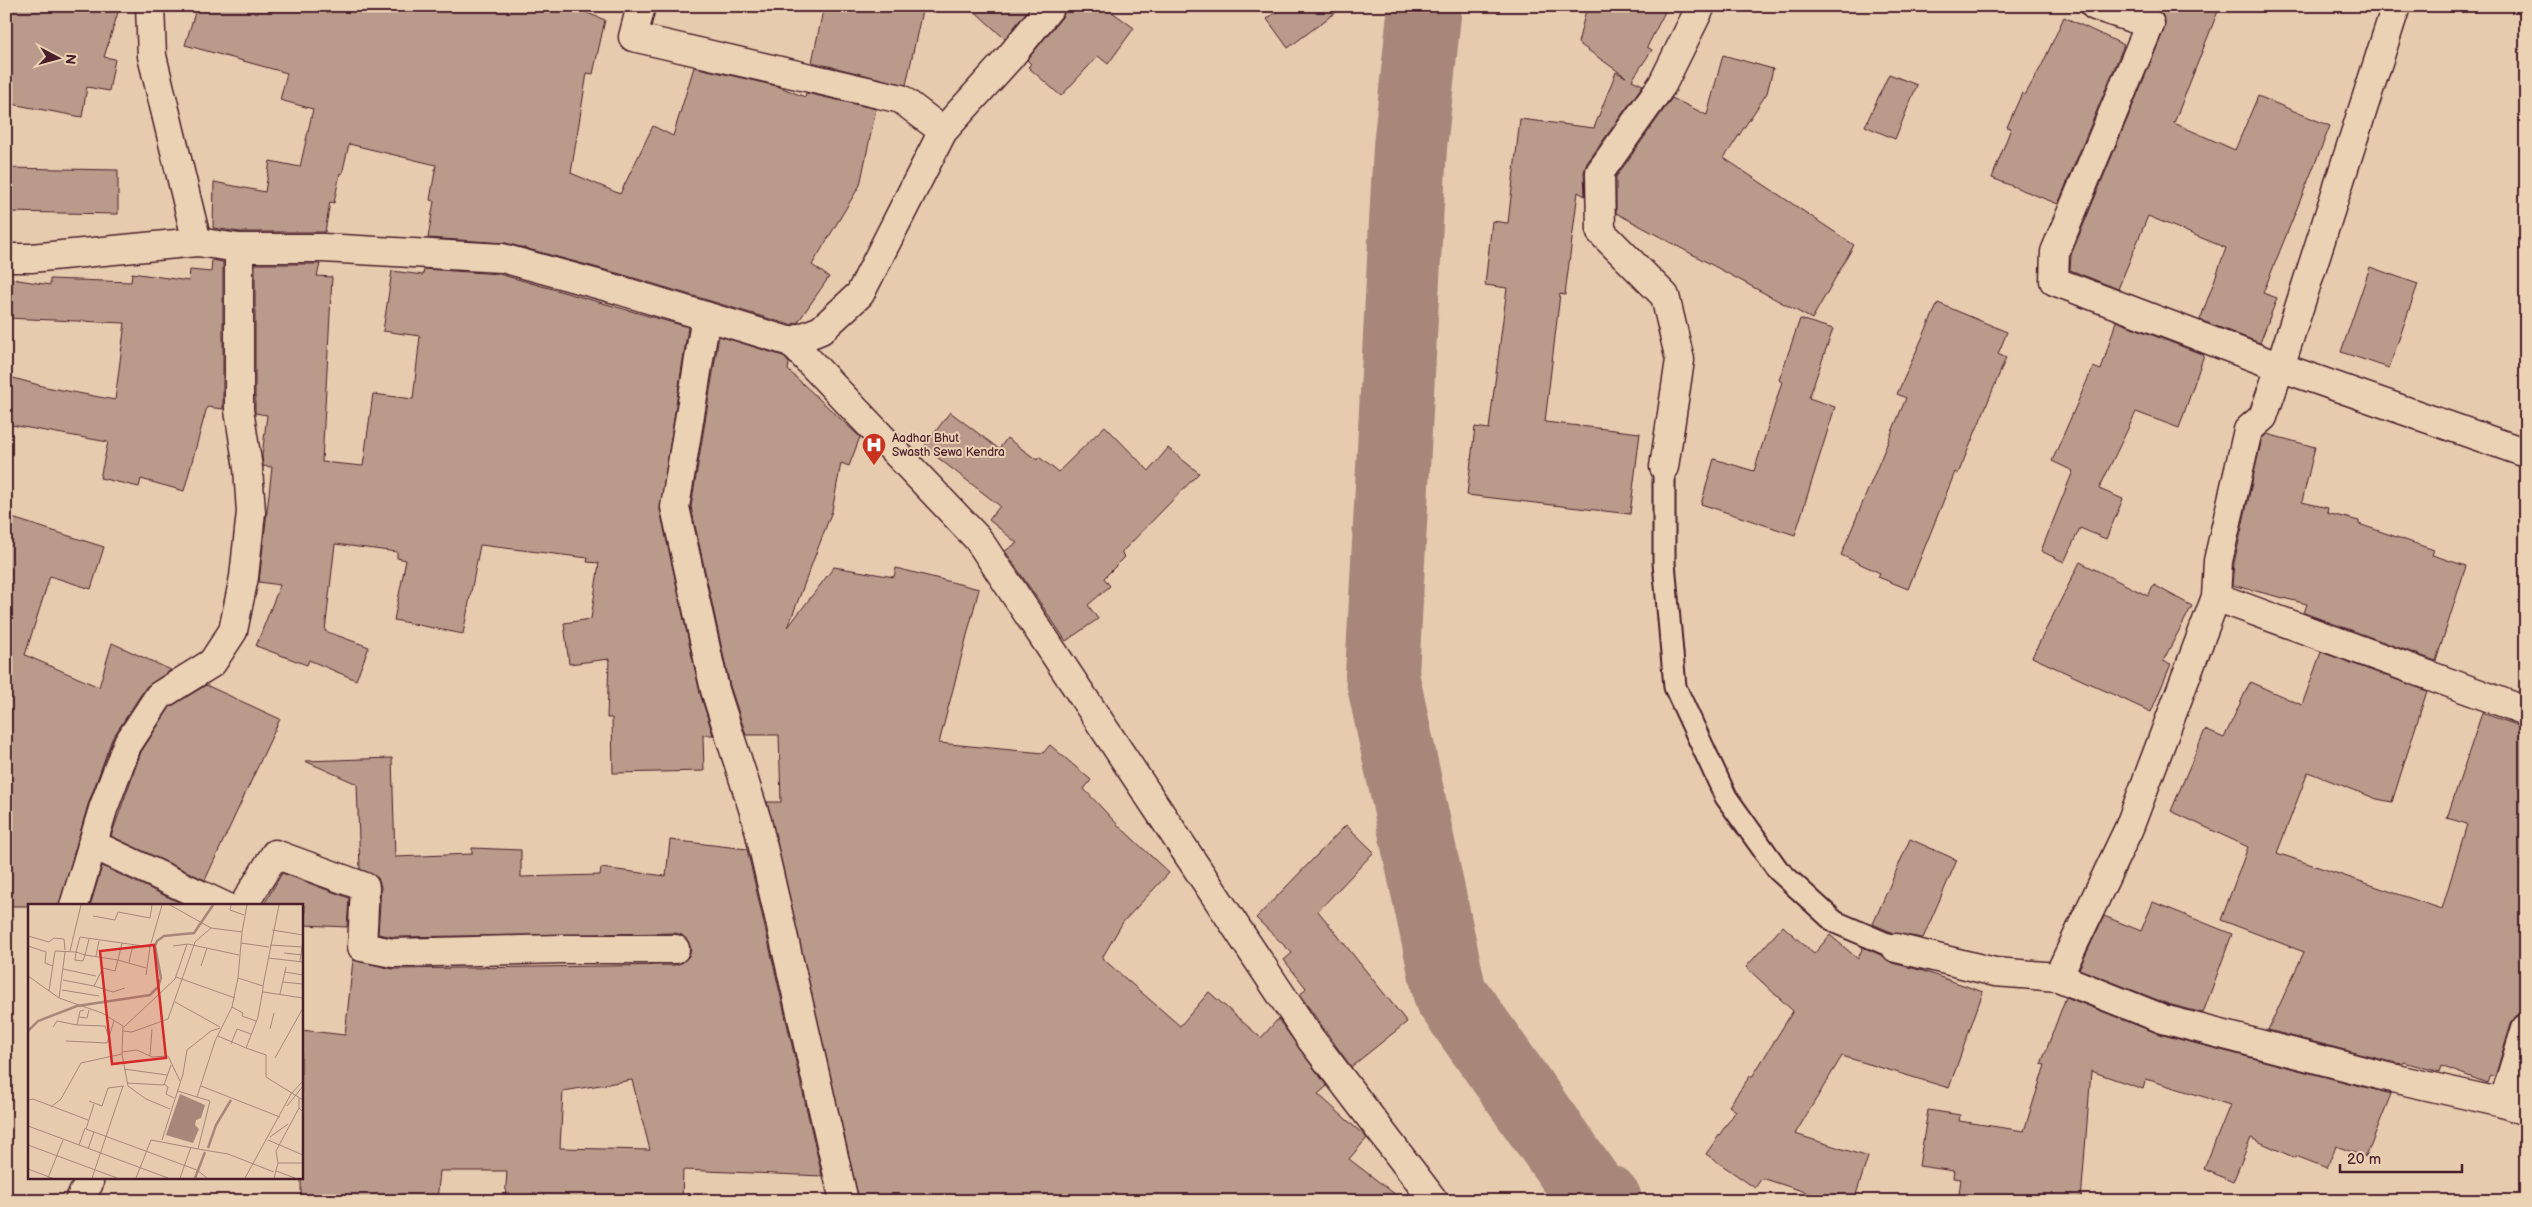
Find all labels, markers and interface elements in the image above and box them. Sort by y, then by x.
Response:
north arrow [32,32,82,82]
text: N [61,53,79,65]
place label: Aadhar Bhut Swasth Sewa Kendra [892,431,1005,460]
hospital icon: Aadhar Bhut Swasth Sewa Kendra [861,432,887,466]
inset map [28,904,302,1180]
scale bar [2340,1142,2462,1174]
text: 20 m [2347,1150,2381,1169]

